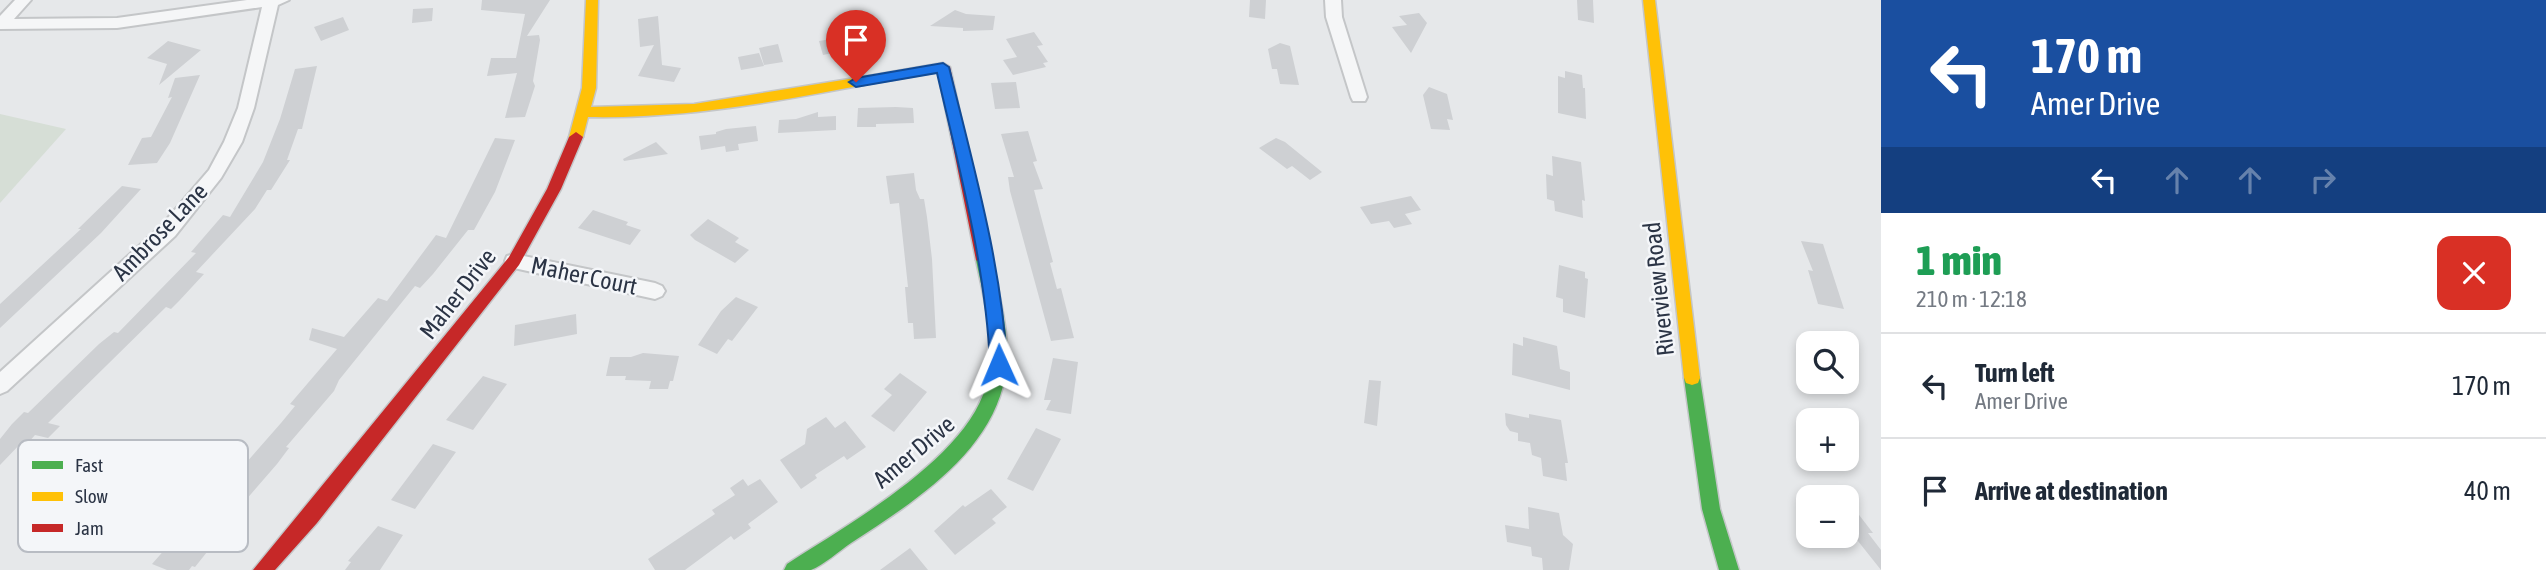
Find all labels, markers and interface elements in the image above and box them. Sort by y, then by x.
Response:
pin [826,10,886,82]
icon: arrive [837,21,875,59]
text: 170 m [2031,27,2142,83]
icon: left [1916,28,2007,119]
text: Amer Drive [2031,85,2160,122]
icon: left [2085,161,2123,199]
icon: ahead [2158,161,2196,199]
icon: ahead [2231,161,2269,199]
icon: right [2304,161,2342,199]
street label: Ambrose Lane [107,178,213,286]
street label: Riverview Road [1638,221,1679,357]
text: 1 min [1916,236,2002,284]
button: close [2437,236,2511,310]
street label: Maher Drive [414,243,501,344]
street label: Maher Court [529,251,640,300]
text: 210 m · 12:18 [1916,286,2027,312]
position arrow [962,328,1036,402]
map controls [1796,331,1859,548]
button: search [1796,331,1859,394]
text: Turn left [1975,358,2055,388]
icon: left [1916,367,1954,405]
text: 170 m [2452,371,2511,401]
text: Amer Drive [1975,388,2068,414]
button: + [1796,408,1859,471]
street label: Amer Drive [868,410,959,493]
legend [18,440,248,552]
text: Fast [75,454,103,476]
icon: arrive [1916,472,1954,510]
text: Arrive at destination [1975,476,2168,506]
text: 40 m [2464,476,2511,506]
text: Slow [75,485,109,507]
button: − [1796,485,1859,548]
text: Jam [75,517,104,539]

